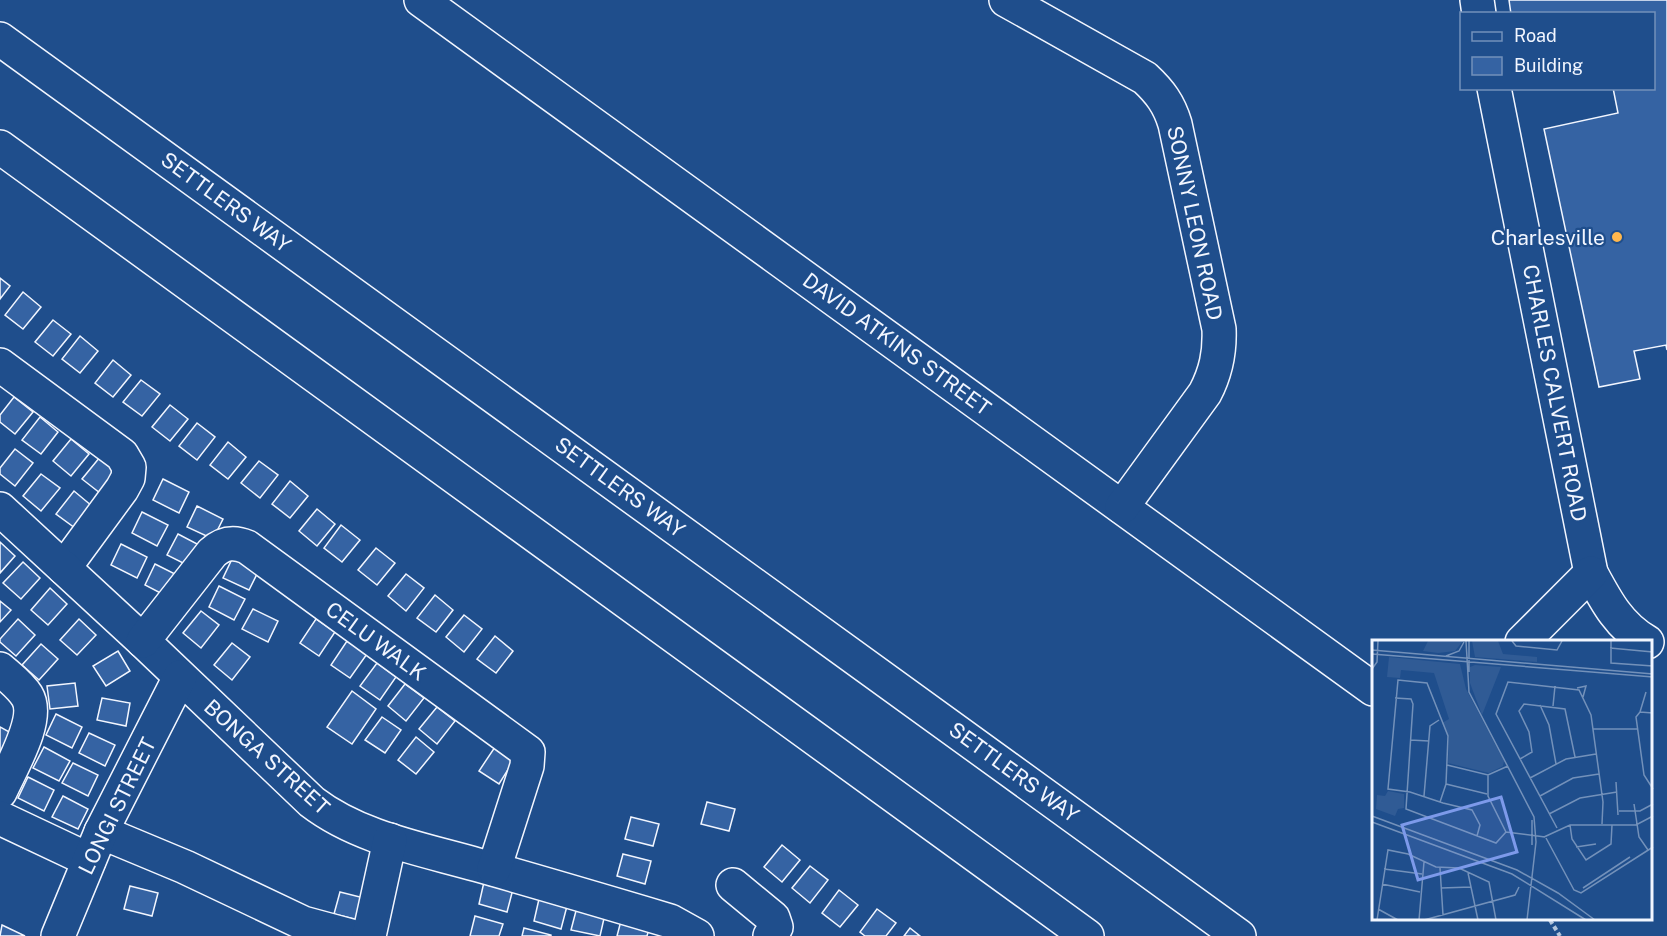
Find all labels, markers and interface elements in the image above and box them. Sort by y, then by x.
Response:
legend [1460,12,1655,90]
text: Road [1514,25,1557,46]
text: Building [1514,55,1583,76]
street label: SONNY LEON ROAD [1162,124,1228,322]
street label: SETTLERS WAY [156,147,296,258]
place label: Charlesville [1491,225,1605,250]
marker: Charlesville [1610,230,1624,244]
street label: CHARLES CALVERT ROAD [1518,263,1592,523]
street label: DAVID ATKINS STREET [798,267,996,421]
street label: SETTLERS WAY [550,432,690,543]
street label: CELU WALK [321,596,431,686]
inset map [1372,640,1652,921]
street label: BONGA STREET [199,694,335,820]
street label: SETTLERS WAY [944,717,1084,828]
street label: LONGI STREET [73,734,161,878]

